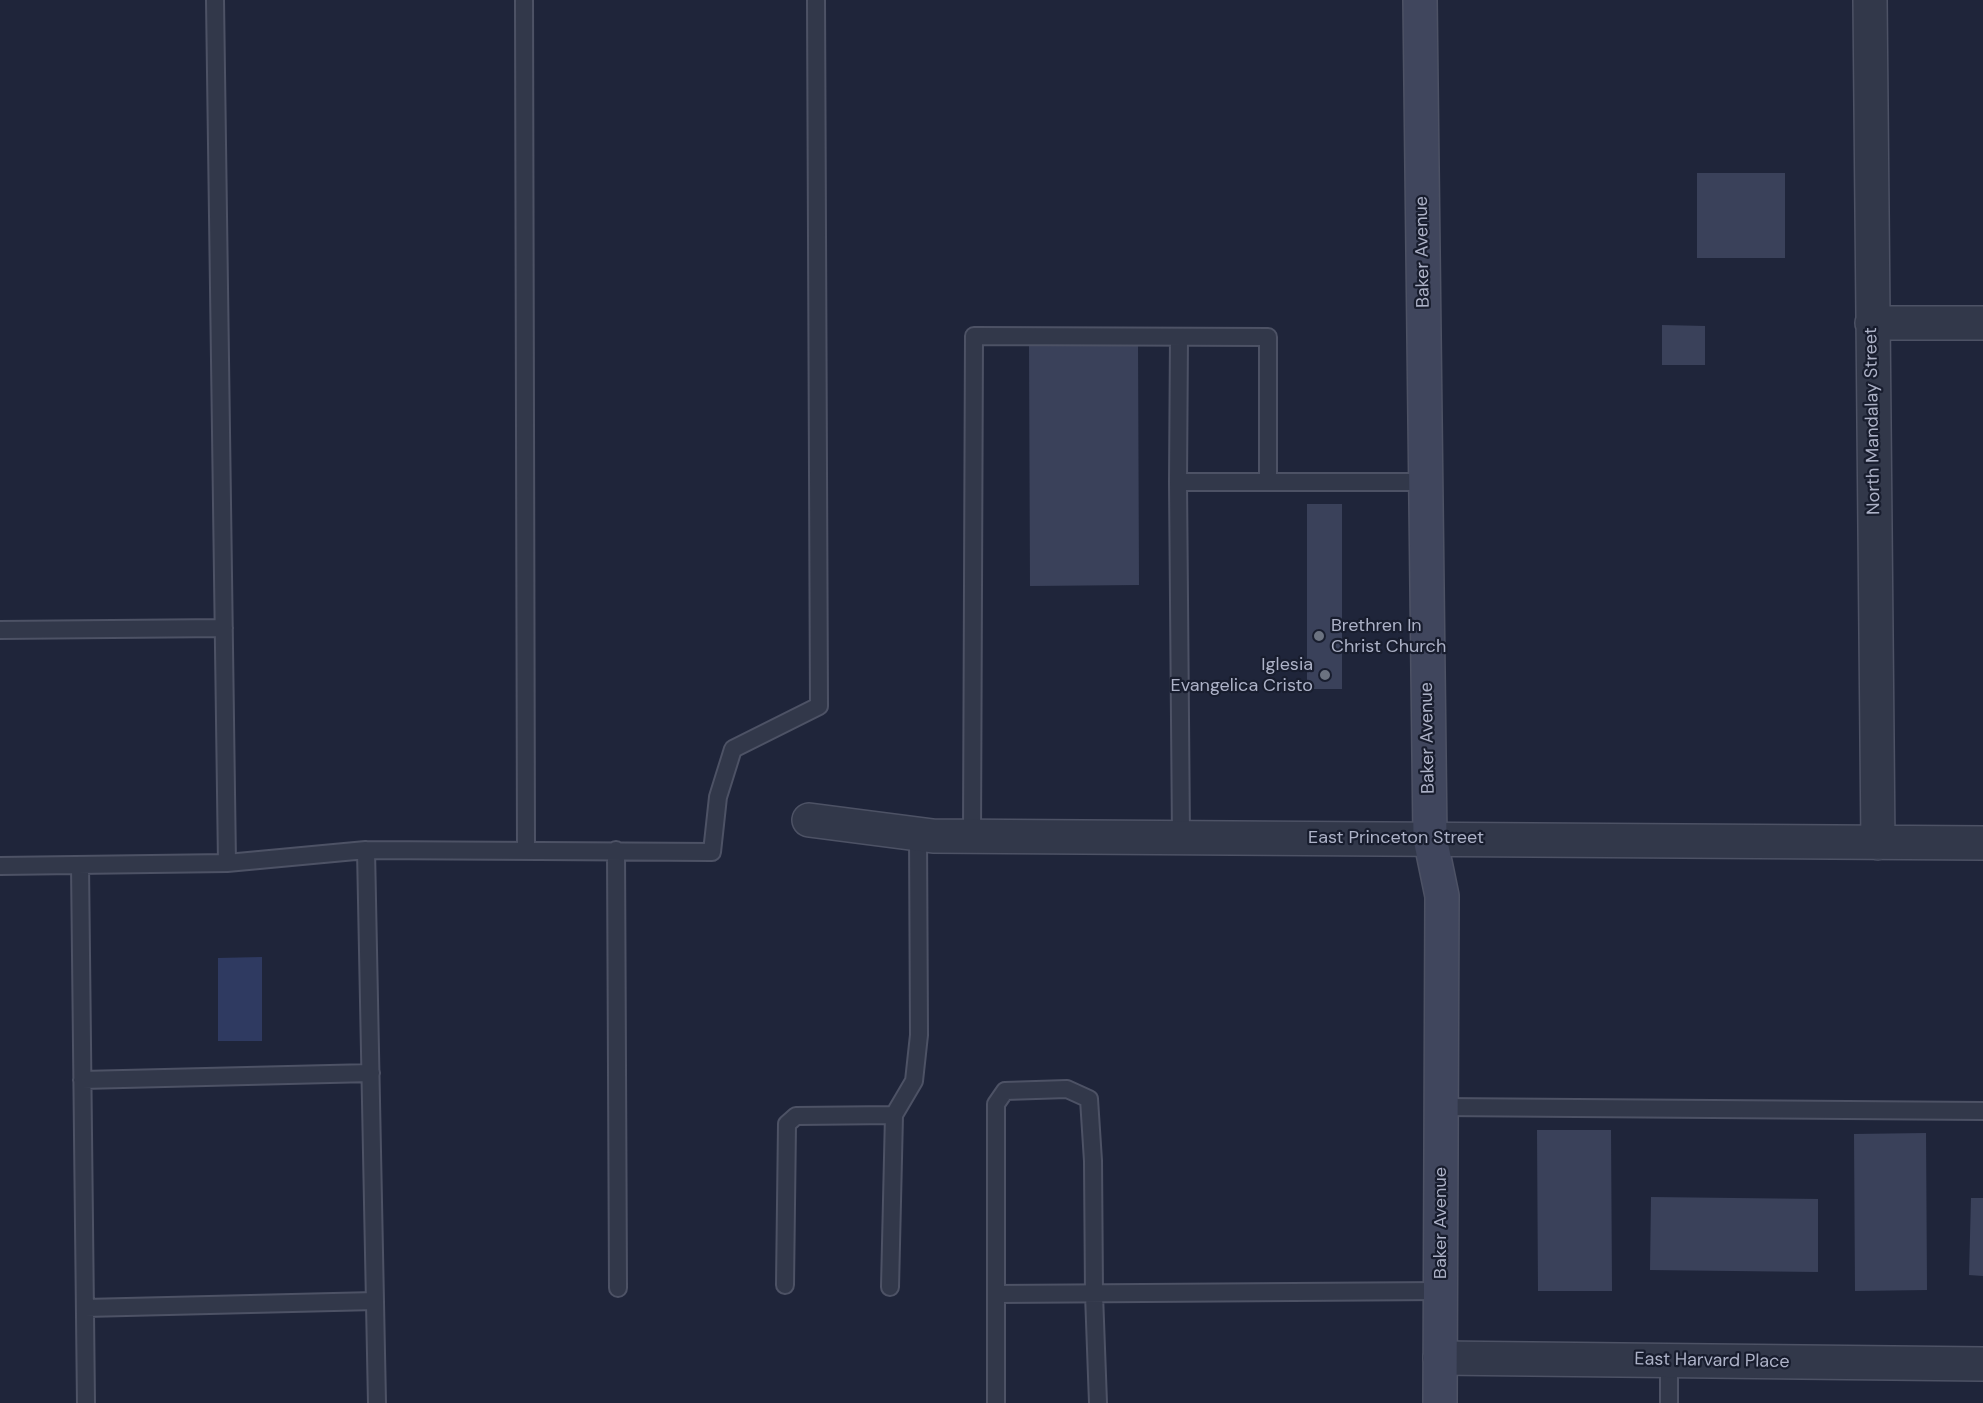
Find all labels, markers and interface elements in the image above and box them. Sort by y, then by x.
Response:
street label: Baker Avenue [1411,196,1435,308]
street label: North Mandalay Street [1861,327,1885,515]
place label: Brethren In Christ Church [1331,615,1446,658]
marker: Brethren In Christ Church [1312,629,1326,643]
place label: Iglesia Evangelica Cristo [1171,654,1313,696]
marker: Iglesia Evangelica Cristo [1318,668,1332,682]
street label: Baker Avenue [1416,682,1440,794]
street label: East Princeton Street [1308,827,1484,849]
street label: Baker Avenue [1430,1167,1452,1279]
street label: East Harvard Place [1634,1349,1790,1373]

